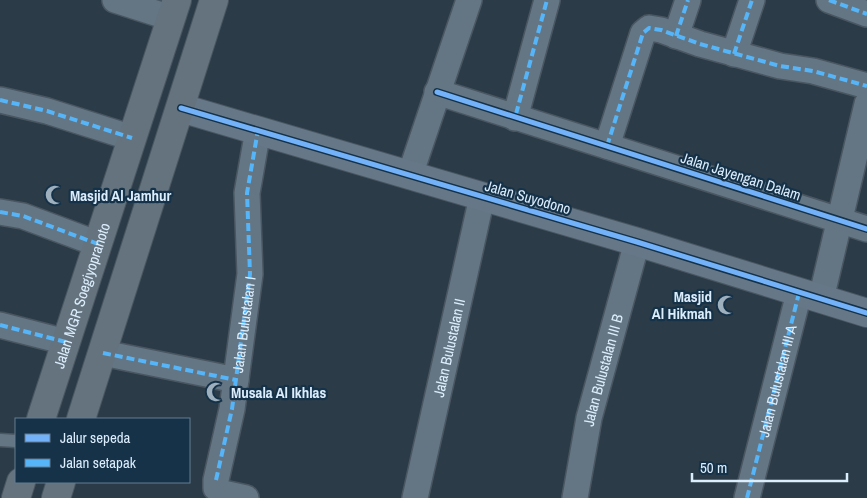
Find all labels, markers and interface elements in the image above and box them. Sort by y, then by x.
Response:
street label: Jalan Jayengan Dalam [678,147,804,205]
street label: Jalan Suyodono [483,175,573,219]
mosque icon: Masjid Al Jamhur [44,184,66,206]
place label: Masjid Al Jamhur [70,185,172,206]
street label: Jalan MGR Soegiyopranoto [48,220,115,371]
street label: Jalan Bulustalan I [226,275,260,374]
place label: Masjid Al Hikmah [652,286,712,324]
mosque icon: Masjid Al Hikmah [716,294,738,316]
street label: Jalan Bulustalan II [427,296,470,399]
street label: Jalan Bulustalan III B [577,311,627,428]
street label: Jalan Bulustalan III A [752,322,801,439]
mosque icon: Musala Al Ikhlas [205,381,227,403]
place label: Musala Al Ikhlas [231,382,326,403]
legend [15,418,190,483]
text: Jalur sepeda [60,427,131,448]
scale bar [692,450,847,482]
text: Jalan setapak [60,452,137,473]
text: 50 m [700,457,727,478]

